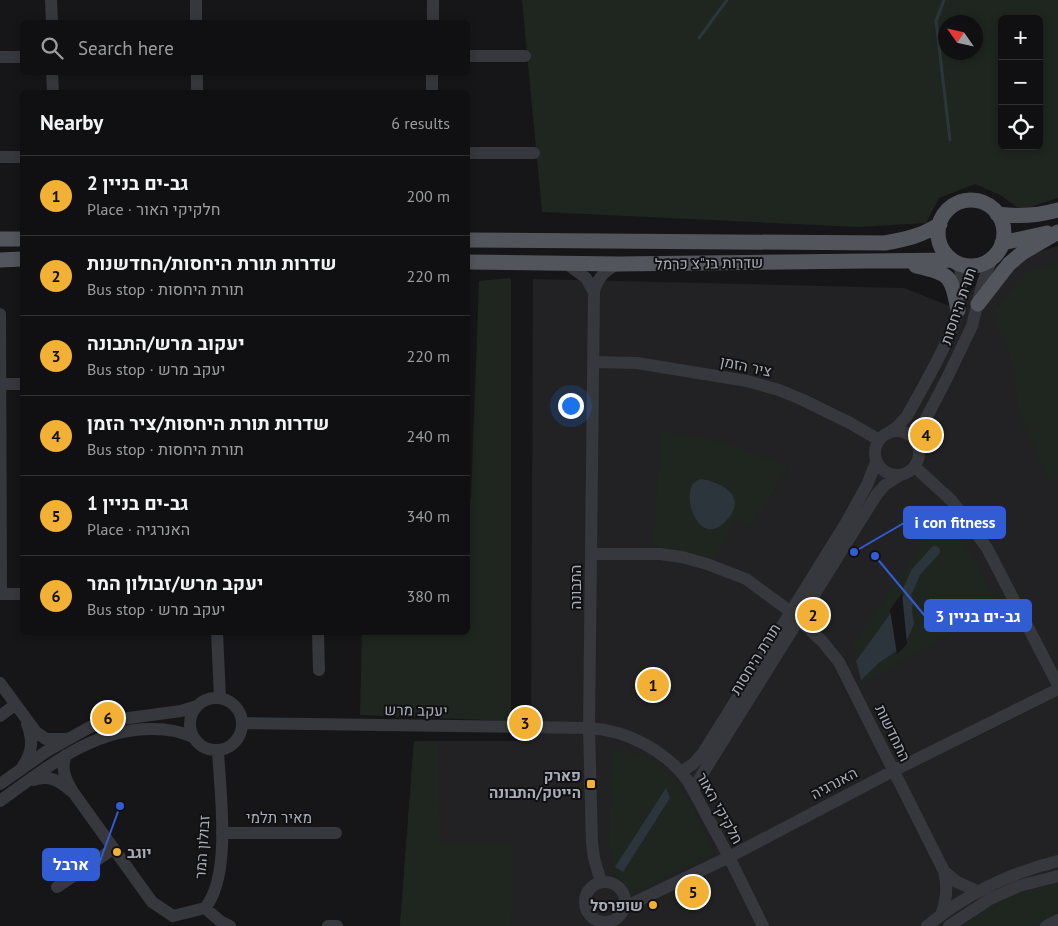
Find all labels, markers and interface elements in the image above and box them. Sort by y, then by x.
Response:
north arrow [938,15,983,60]
map controls [998,15,1043,150]
button: + [998,15,1043,60]
search box [20,20,470,75]
icon: search [38,34,66,62]
text: Search here [78,36,174,60]
button: − [998,60,1043,105]
button: locate [998,105,1043,150]
text: Nearby [40,109,103,136]
text: 6 results [391,113,450,133]
text: גב-ים בניין 2 [87,171,189,195]
text: 1 [51,186,61,206]
text: 200 m [407,186,450,206]
text: Place · חלקיקי האור [87,199,220,219]
text: שדרות תורת היחסות/החדשנות [87,251,337,275]
street label: שדרות בנ"צ כרמל [655,253,763,273]
street label: תורת היחסות [936,265,980,347]
text: 2 [51,266,61,286]
text: 220 m [407,266,450,286]
text: Bus stop · תורת היחסות [87,279,244,299]
text: יעקוב מרש/התבונה [87,331,245,355]
text: 3 [51,346,61,366]
text: 220 m [407,346,450,366]
street label: ציר הזמן [719,351,773,381]
text: Bus stop · יעקב מרש [87,359,225,379]
your location [558,393,584,419]
text: שדרות תורת היחסות/ציר הזמן [87,411,329,435]
pin: 4 [910,416,942,454]
text: 4 [51,426,61,446]
text: 240 m [407,426,450,446]
text: Bus stop · תורת היחסות [87,439,244,459]
text: גב-ים בניין 1 [87,491,189,515]
text: 5 [51,506,61,526]
text: 340 m [407,506,450,526]
callout: i con fitness [904,507,1005,538]
text: i con fitness [914,512,996,532]
text: Place · האנרגיה [87,519,190,539]
street label: התבונה [566,565,585,609]
text: יעקב מרש/זבולון המר [87,571,263,595]
text: 6 [51,586,61,606]
text: 380 m [407,586,450,606]
pin: 2 [797,596,829,634]
text: Bus stop · יעקב מרש [87,599,225,619]
callout: גב-ים בניין 3 [925,600,1031,631]
text: גב-ים בניין 3 [935,606,1021,626]
street label: תורת היחסות [726,620,784,698]
pin: 1 [637,666,669,704]
pin: 6 [92,699,124,737]
street label: יעקב מרש [384,700,448,720]
street label: התחדשות [871,702,915,764]
pin: 3 [509,704,541,742]
street label: האנרגיה [807,763,861,803]
place label: פארק הייטק/התבונה [489,766,581,802]
street label: חלקיקי האור [693,769,747,847]
marker: פארק הייטק/התבונה [585,778,597,790]
street label: מאיר תלמי [246,808,312,827]
street label: זבולון המר [190,815,214,879]
place label: יוגב [127,843,152,862]
marker: יוגב [111,846,123,858]
callout: ארבל [43,849,99,880]
text: ארבל [53,854,89,874]
pin: 5 [677,873,709,911]
place label: שופרסל [590,896,643,915]
marker: שופרסל [647,899,659,911]

